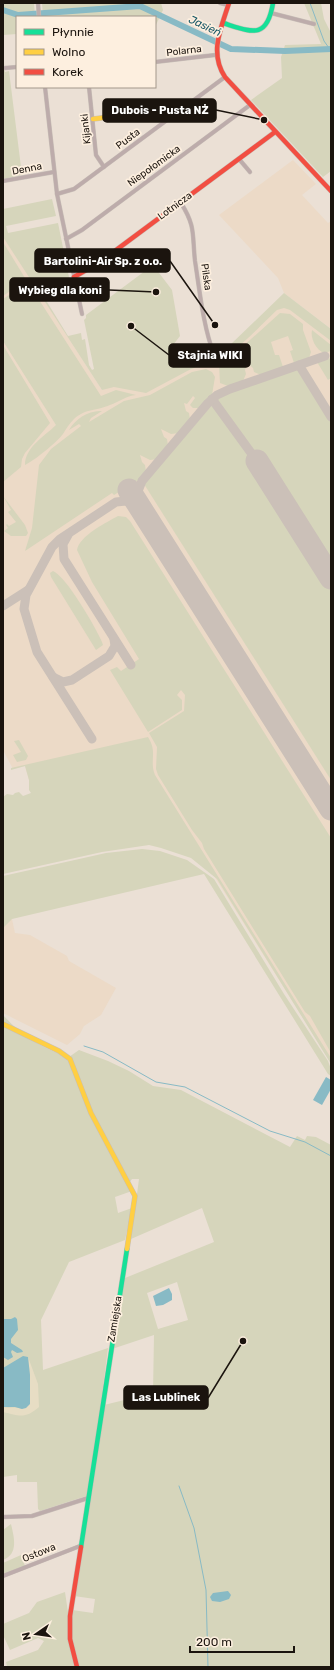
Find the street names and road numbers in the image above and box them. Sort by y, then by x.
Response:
street label: Polarna [166,43,202,59]
street label: Kijanki [78,113,94,145]
street label: Pusta [114,126,142,152]
street label: Niepołomicka [125,143,183,189]
street label: Denna [11,160,43,178]
street label: Lotnicza [155,189,195,223]
street label: Pilska [198,263,214,291]
street label: Zamiejska [105,1295,125,1343]
street label: Ostowa [21,1541,57,1565]

